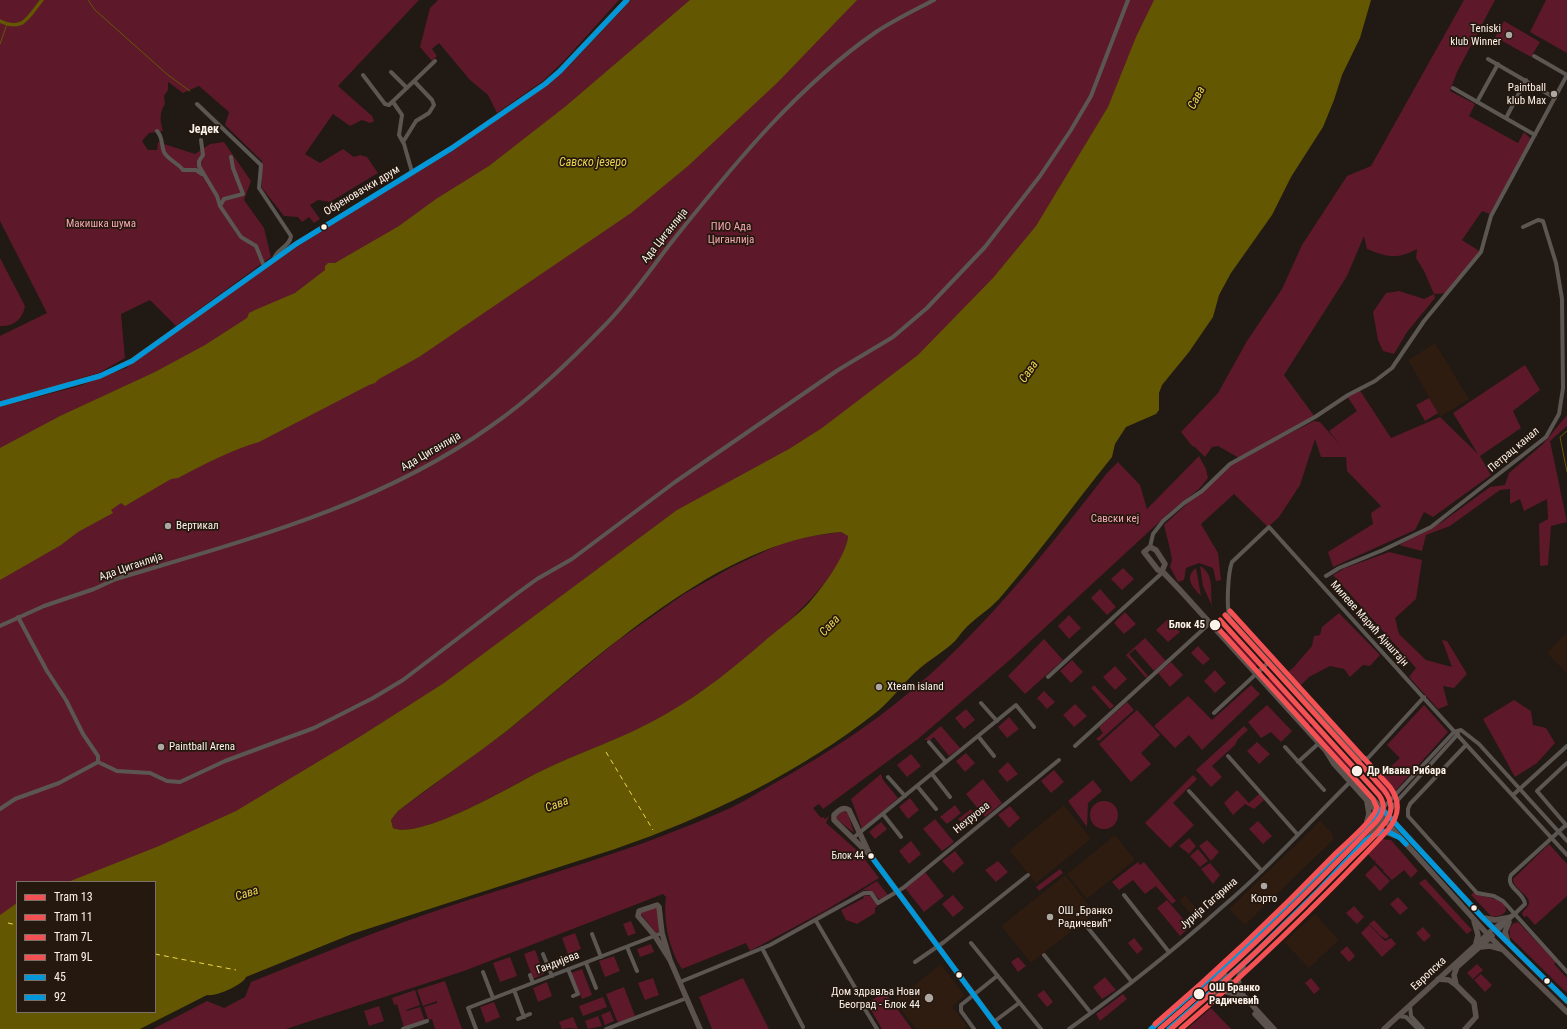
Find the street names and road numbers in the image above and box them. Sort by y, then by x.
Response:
street label: Обреновачки друм [322,163,402,219]
street label: Ада Циганлија [639,206,691,266]
street label: Петрац канал [1486,425,1542,475]
street label: Ада Циганлија [399,430,463,474]
street label: Ада Циганлија [97,550,165,584]
street label: Милеве Марић Ајнштајн [1327,578,1411,670]
street label: Нехруова [951,799,993,837]
street label: Јурија Гагарина [1178,875,1240,933]
street label: Гандијева [535,949,581,977]
street label: Европска [1409,954,1449,994]

